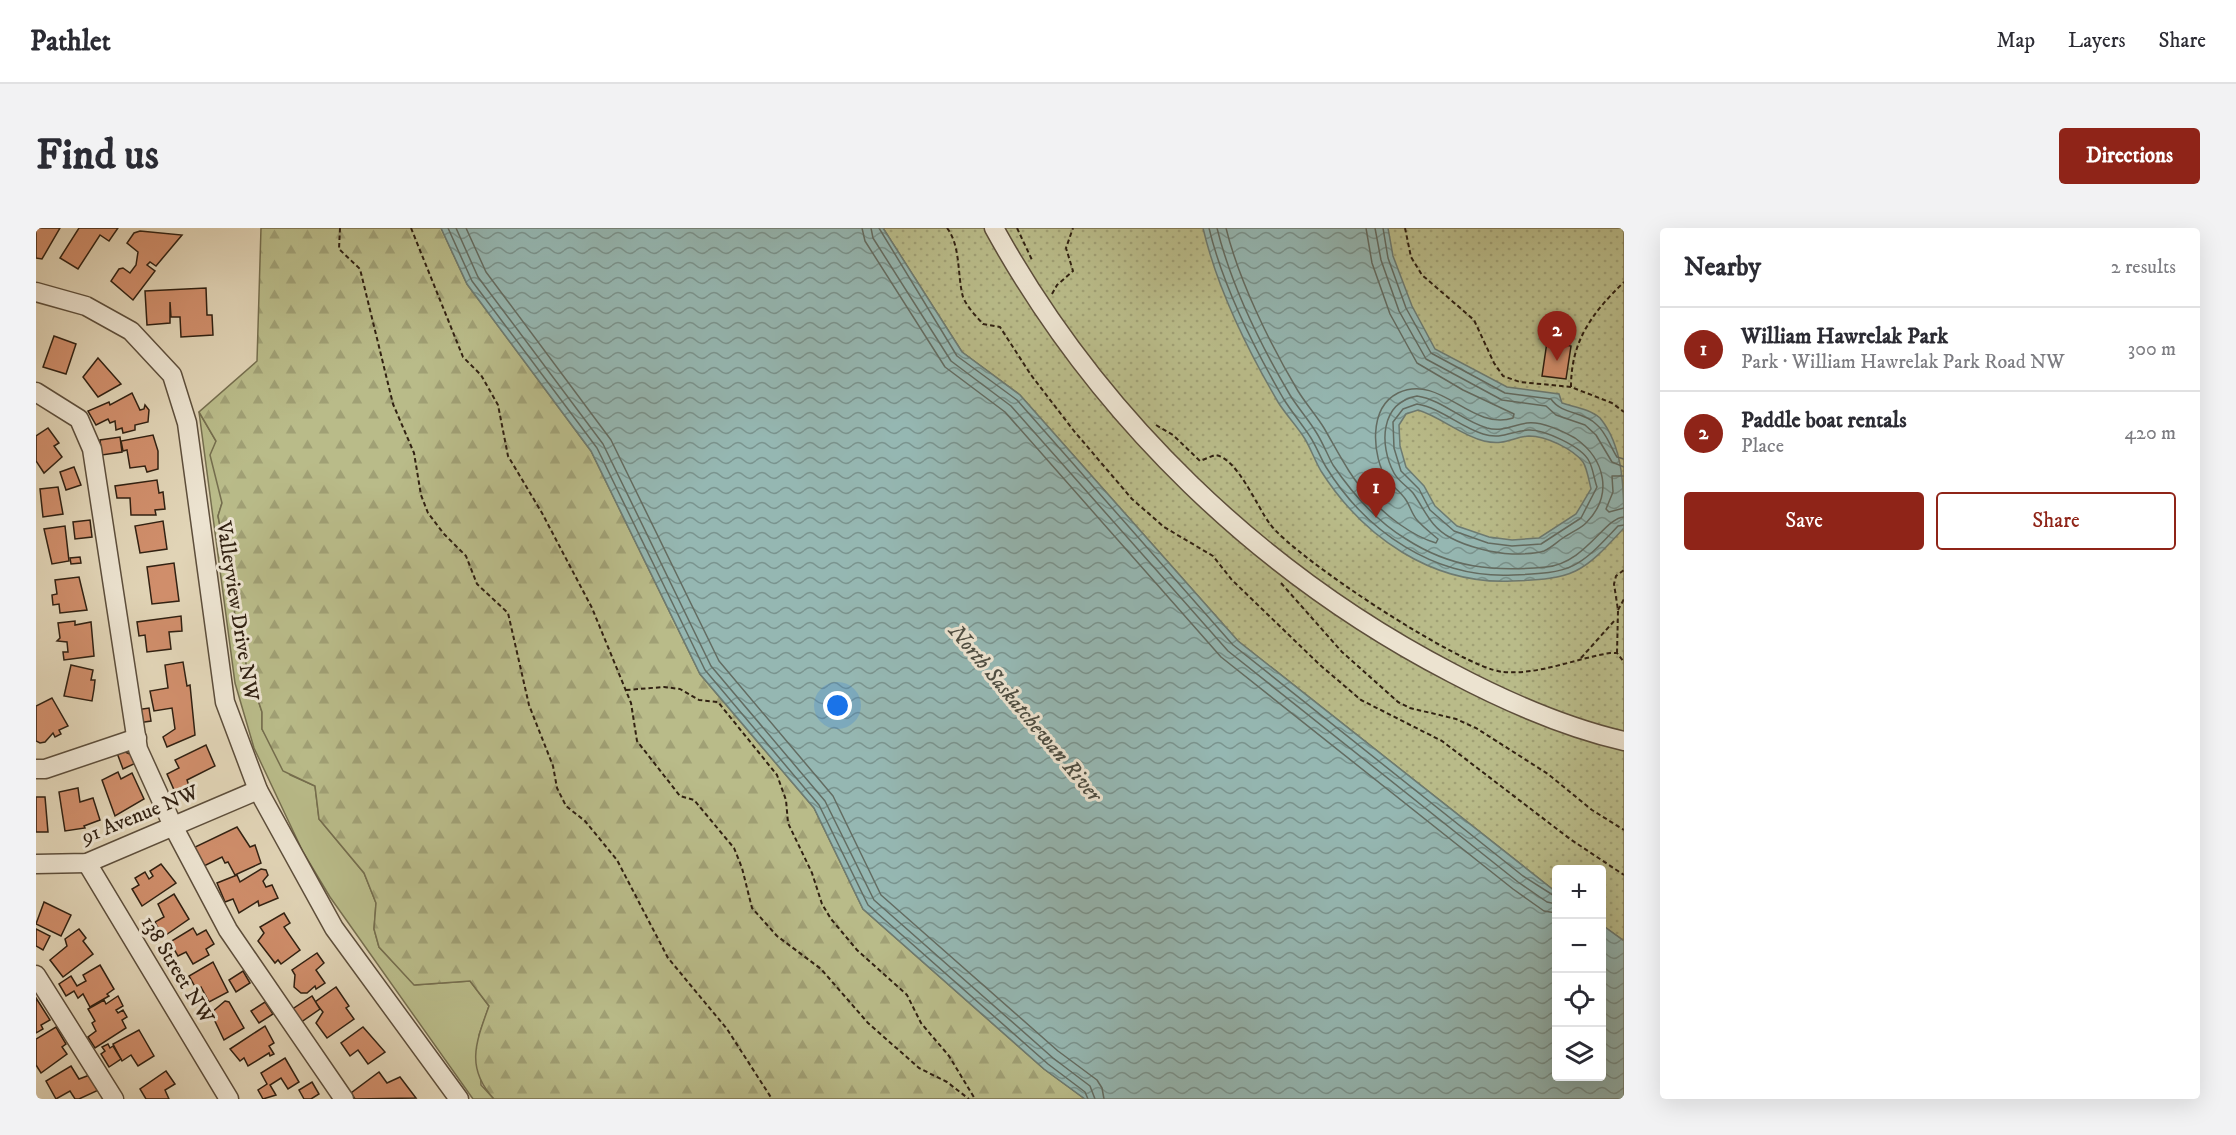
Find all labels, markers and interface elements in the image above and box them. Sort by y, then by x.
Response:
text: Pathlet [30,24,111,59]
text: Map [1996,28,2035,54]
text: Layers [2068,28,2126,54]
text: Share [2159,28,2206,54]
button: Directions [2059,128,2200,184]
text: Find us [36,130,159,182]
text: Nearby [1684,251,1761,284]
text: 2 results [2111,255,2176,280]
pin: 2 [1538,312,1576,361]
text: William Hawrelak Park [1741,323,1948,350]
text: 1 [1700,337,1707,362]
text: 300 m [2128,337,2176,362]
text: Park · William Hawrelak Park Road NW [1741,350,2065,375]
text: Paddle boat rentals [1741,407,1907,434]
text: 2 [1699,421,1708,446]
text: 420 m [2125,421,2176,446]
text: Place [1741,434,1784,459]
pin: 1 [1356,468,1396,518]
button: Save [1684,492,1924,550]
button: Share [1936,492,2176,550]
street label: Valleyview Drive NW [210,519,264,703]
water label: North Saskatchewan River [941,617,1109,809]
your location [823,691,852,720]
street label: 91 Avenue NW [77,779,203,851]
map controls [1552,865,1606,1081]
button: + [1552,865,1606,919]
street label: 138 Street NW [135,911,220,1029]
button: − [1552,919,1606,973]
button: locate [1552,973,1606,1027]
button: layers [1552,1027,1606,1081]

